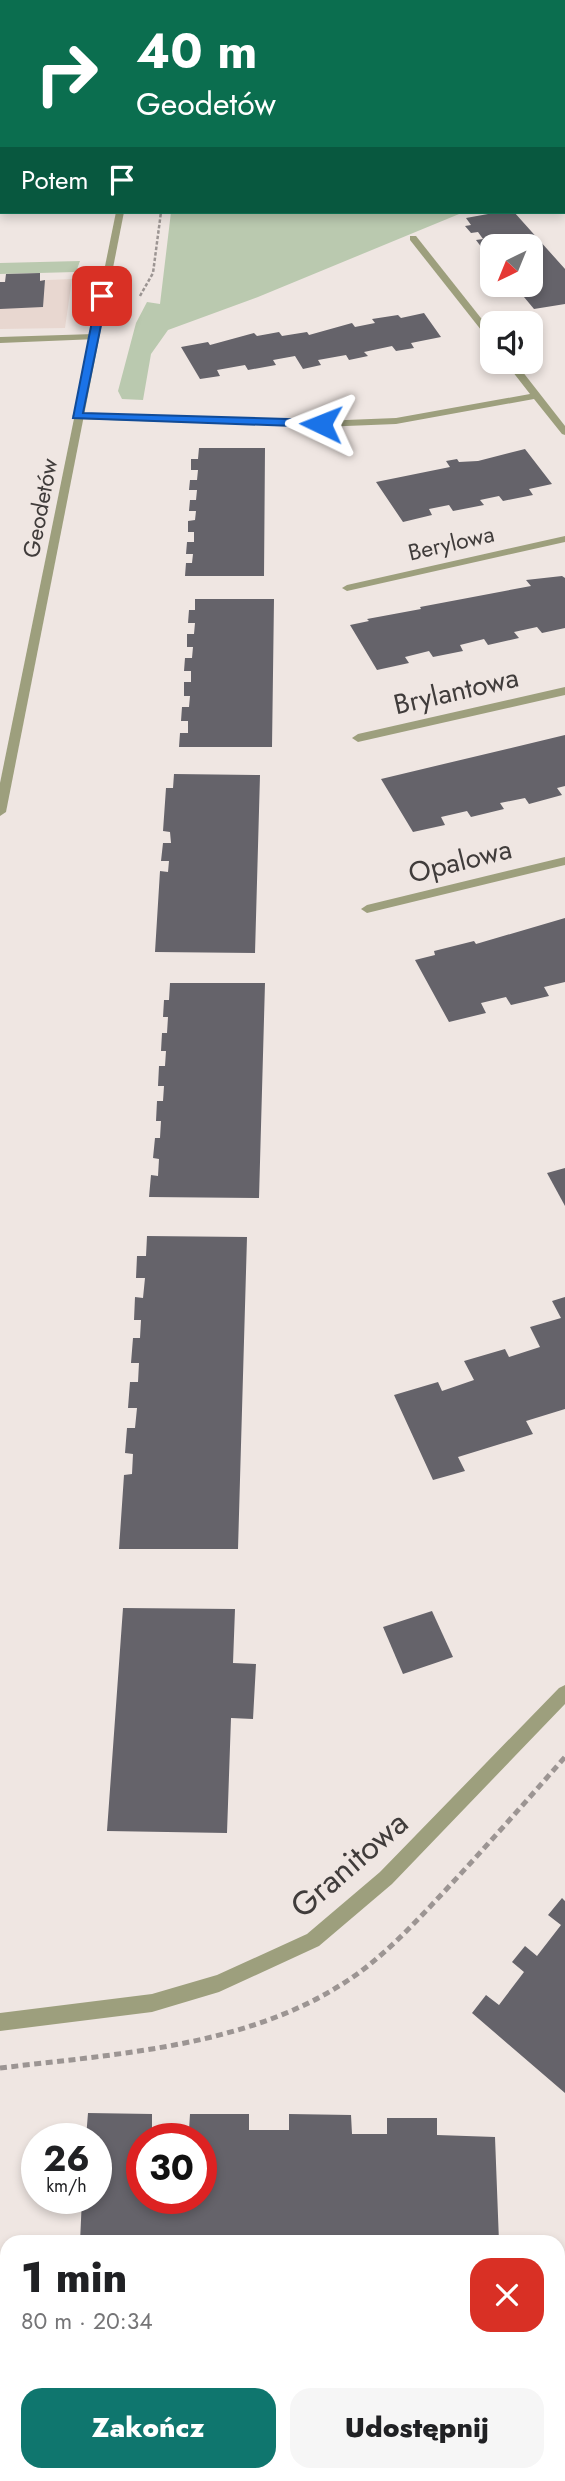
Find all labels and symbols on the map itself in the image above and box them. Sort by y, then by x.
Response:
north arrow [480,234,542,298]
pin [72,266,132,326]
position arrow [284,387,358,461]
street label: Geodetów [14,455,66,561]
street label: Berylowa [405,517,497,569]
street label: Brylantowa [389,657,523,725]
street label: Opalowa [404,828,516,894]
street label: Granitowa [280,1800,418,1928]
speed limit sign: 30 [126,2123,217,2214]

